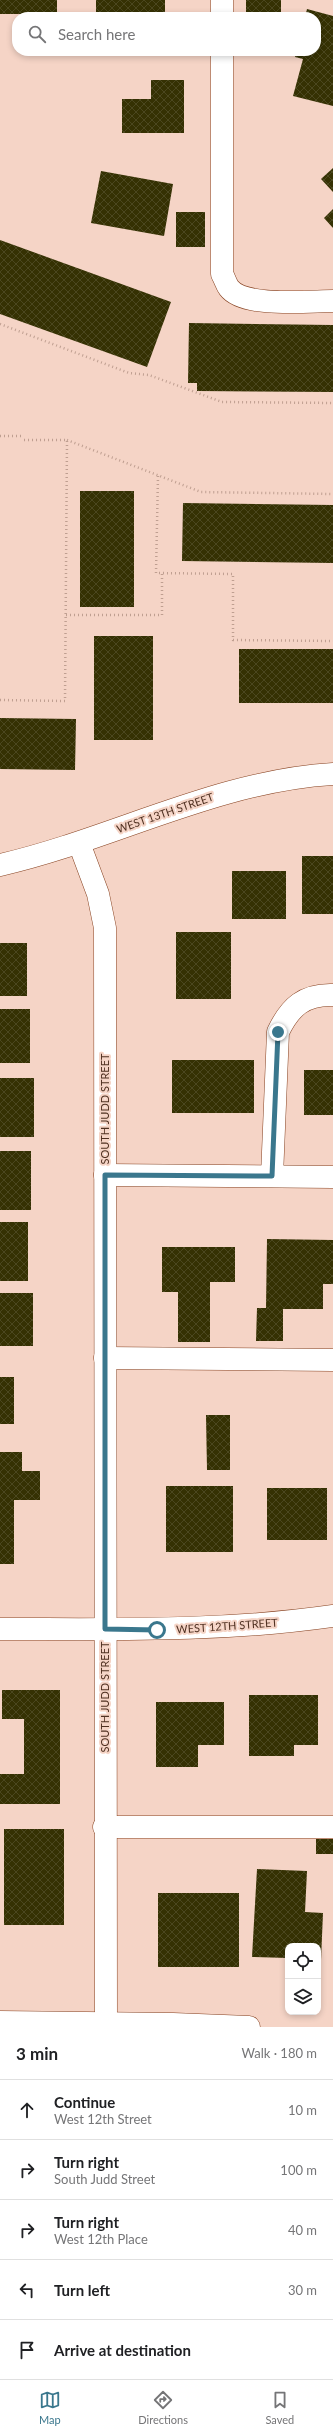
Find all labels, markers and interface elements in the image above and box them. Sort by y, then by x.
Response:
search box [12,12,321,56]
icon: search [26,23,48,45]
text: Search here [58,25,135,43]
street label: WEST 13TH STREET [115,790,216,835]
route end [269,1023,287,1041]
street label: SOUTH JUDD STREET [98,1053,111,1165]
street label: WEST 12TH STREET [176,1615,279,1636]
route start [148,1621,166,1639]
street label: SOUTH JUDD STREET [98,1641,111,1753]
map controls [285,1943,321,2015]
button: locate [285,1943,321,1979]
button: layers [285,1979,321,2015]
text: 3 min [16,2043,58,2064]
text: Walk · 180 m [241,2045,317,2061]
text: Continue [54,2093,115,2111]
icon: ahead [16,2099,38,2121]
text: 10 m [288,2102,317,2118]
text: West 12th Street [54,2111,152,2127]
text: Turn right [54,2153,119,2171]
icon: right [16,2159,38,2181]
text: 100 m [280,2162,317,2178]
text: South Judd Street [54,2171,155,2187]
text: Turn right [54,2213,119,2231]
icon: right [16,2219,38,2241]
text: 40 m [288,2222,317,2238]
text: West 12th Place [54,2231,148,2247]
icon: left [16,2279,38,2301]
text: Turn left [54,2281,110,2299]
text: 30 m [288,2282,317,2298]
icon: arrive [16,2339,38,2361]
text: Arrive at destination [54,2341,191,2359]
tab: Map [39,2389,61,2426]
tab: Directions [138,2389,188,2426]
tab: Saved [265,2389,294,2426]

